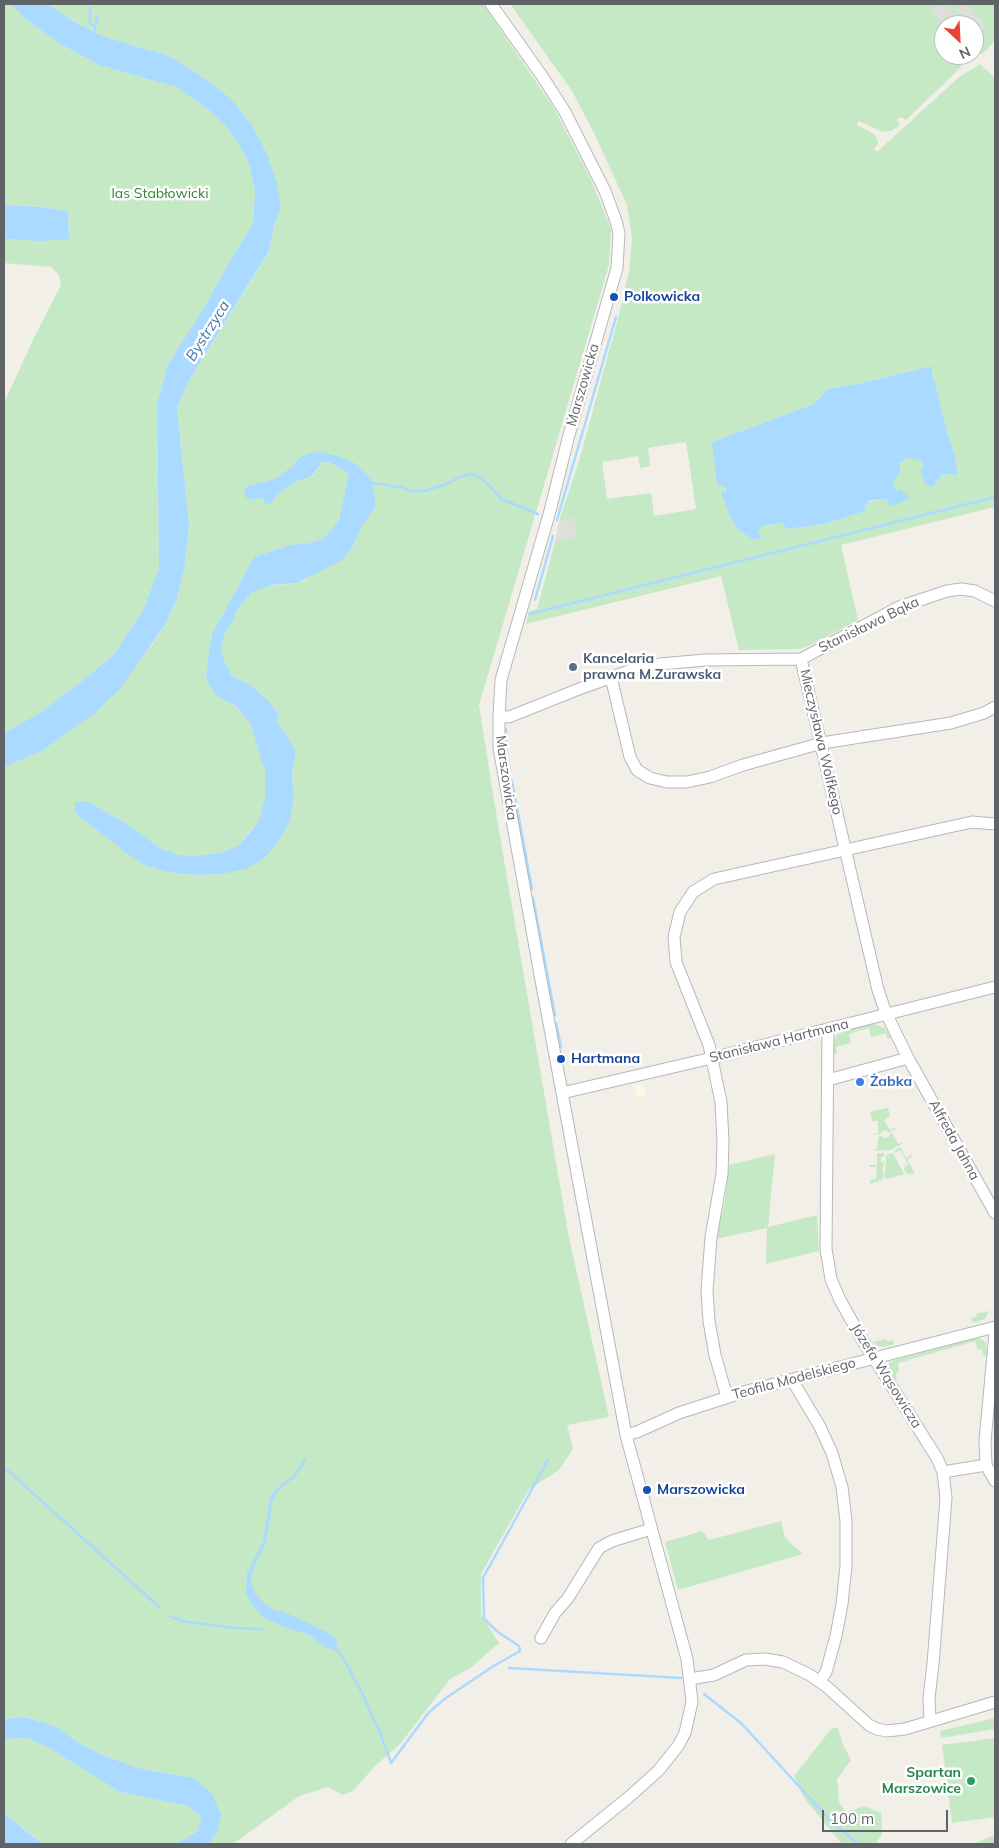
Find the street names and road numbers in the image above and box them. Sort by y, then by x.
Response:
street label: Marszowicka [563,342,603,428]
street label: Stanisława Bąka [816,593,922,657]
street label: Mieczysława Wolfkego [796,668,846,816]
street label: Marszowicka [492,735,520,821]
street label: Stanisława Hartmana [708,1016,850,1066]
street label: Alfreda Jahna [925,1097,983,1183]
street label: Józefa Wąsowicza [847,1321,925,1431]
street label: Teofila Modelskiego [730,1354,858,1404]

